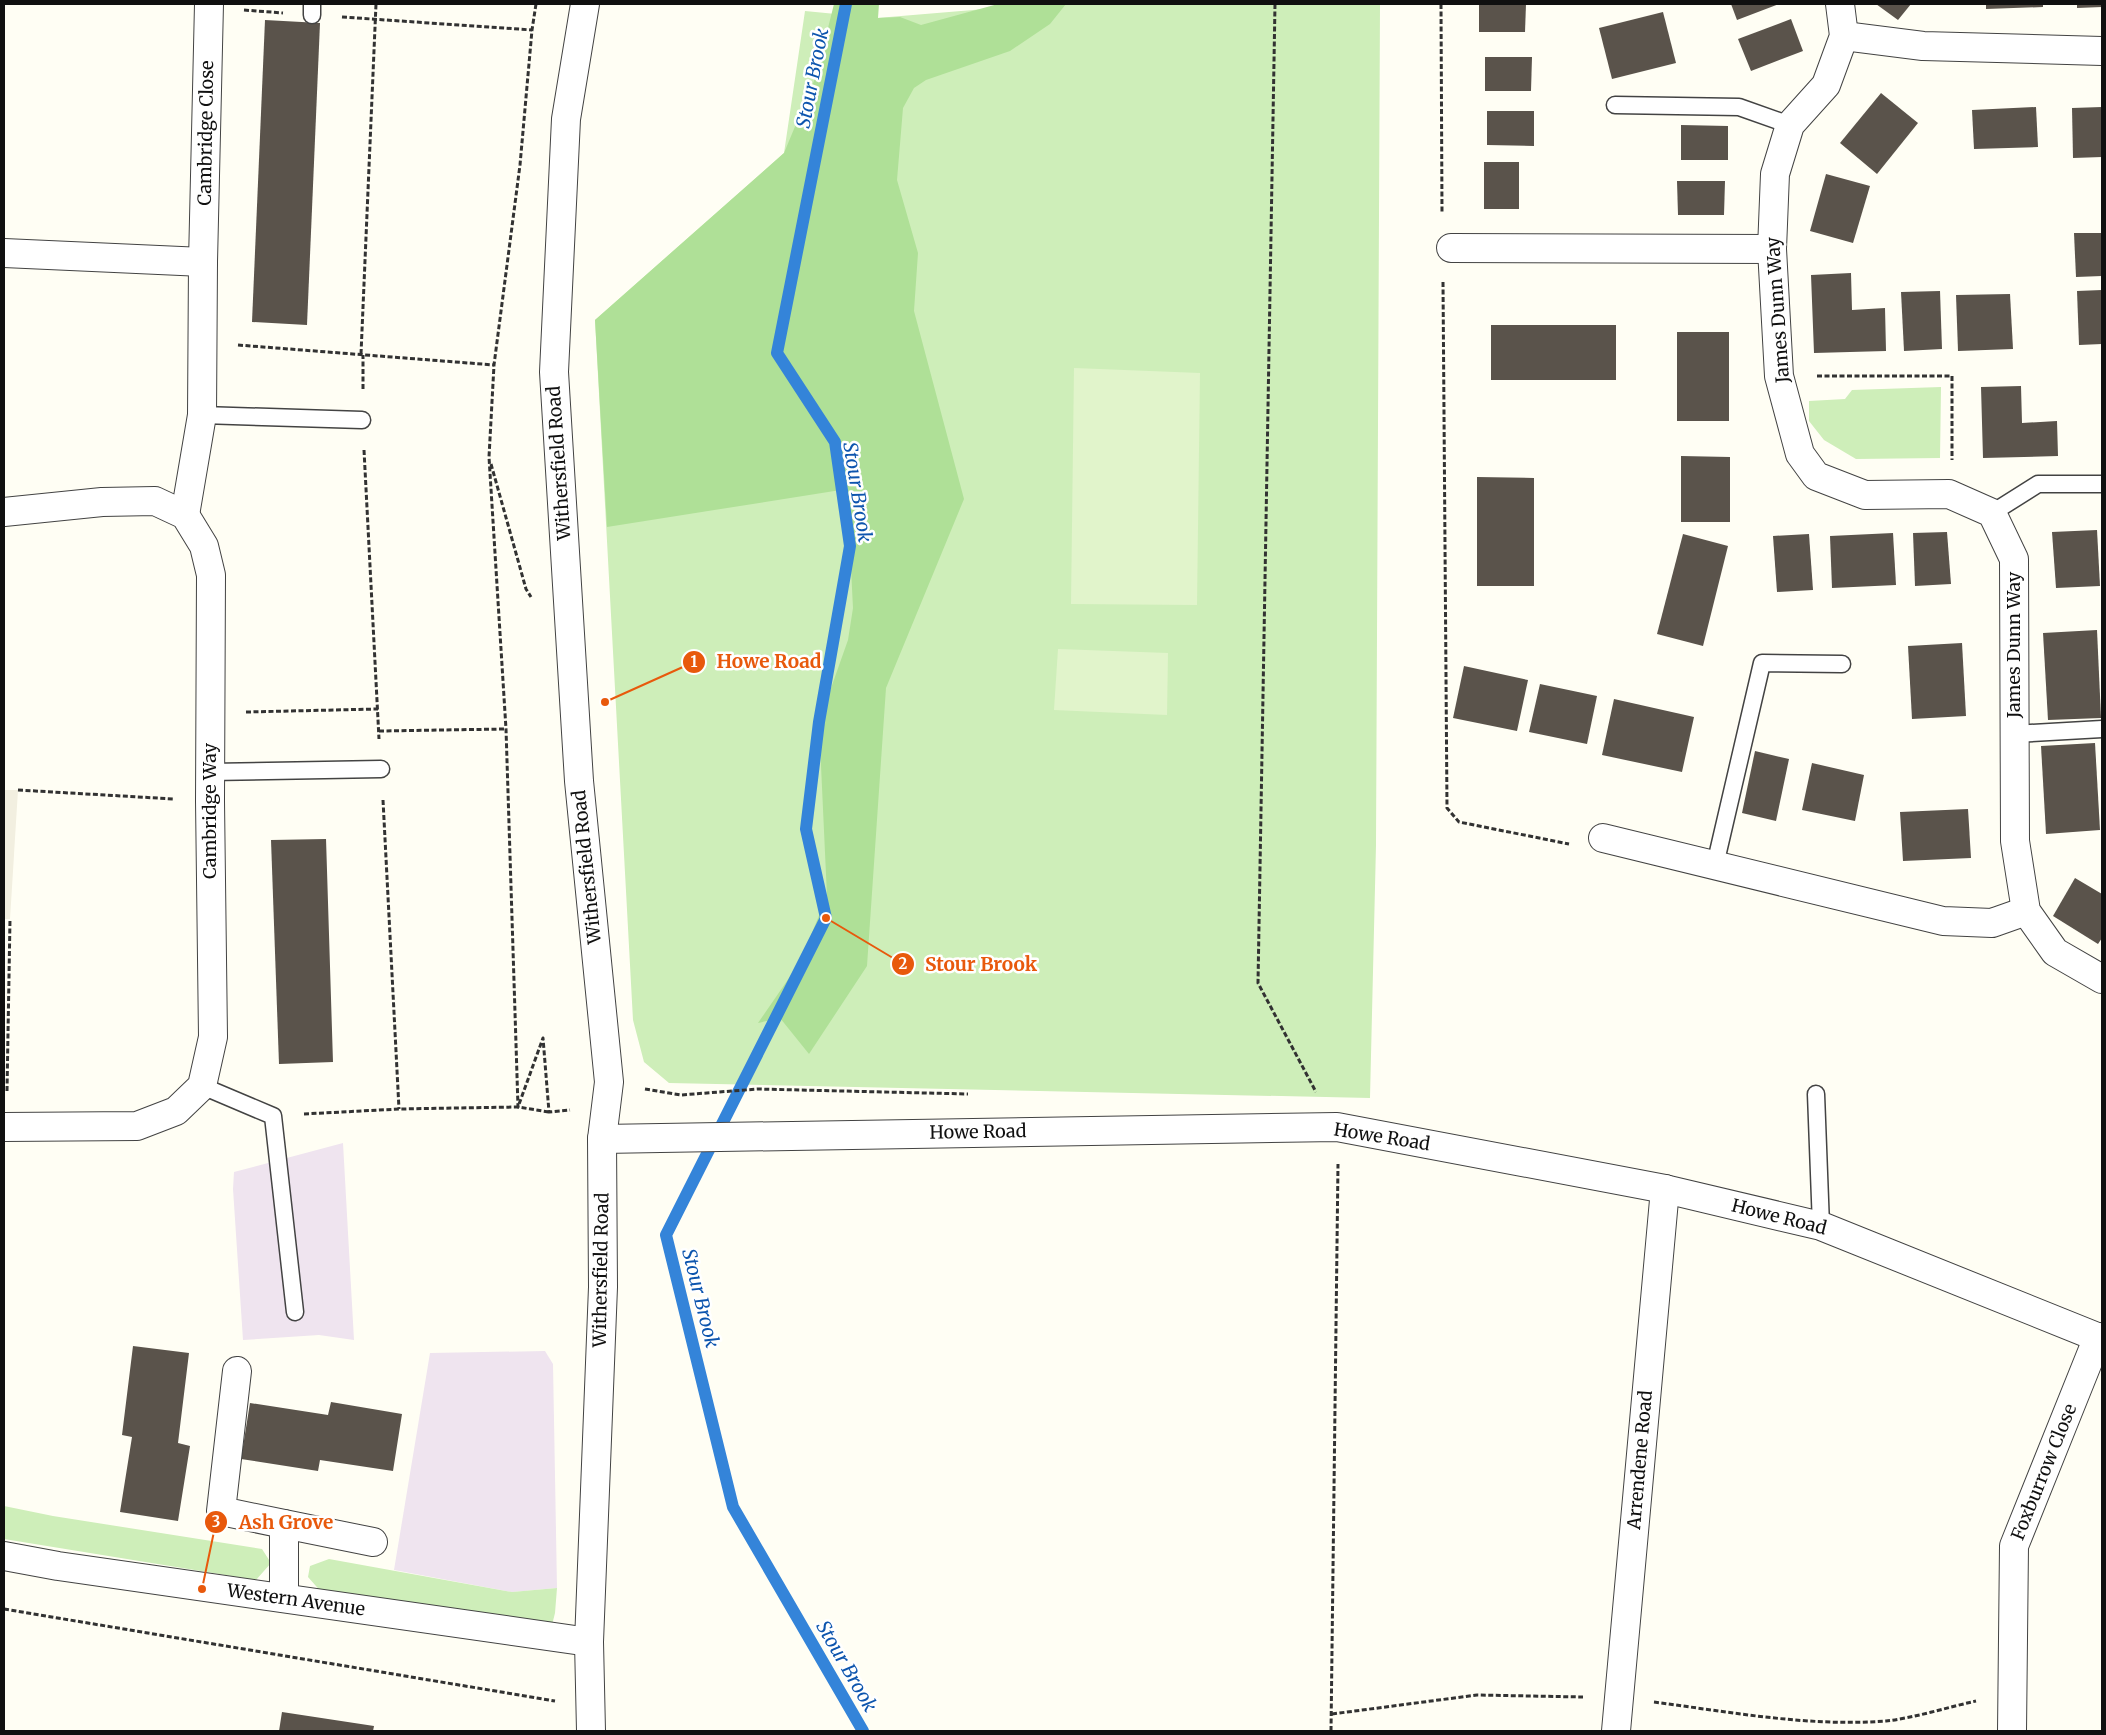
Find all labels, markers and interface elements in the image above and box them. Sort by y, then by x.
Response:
water label: Stour Brook [791,25,834,130]
street label: Cambridge Close [193,60,218,206]
street label: James Dunn Way [1761,236,1794,385]
street label: Withersfield Road [542,385,575,542]
water label: Stour Brook [838,440,878,544]
street label: James Dunn Way [2002,571,2025,719]
callout: Howe Road [681,645,831,679]
text: Howe Road [716,649,822,673]
text: 1 [691,652,698,671]
street label: Cambridge Way [198,742,221,879]
street label: Withersfield Road [567,789,606,946]
callout: Stour Brook [890,947,1047,981]
text: Stour Brook [925,952,1038,976]
text: 2 [899,954,908,973]
street label: Howe Road [1332,1118,1432,1155]
street label: Howe Road [929,1119,1027,1144]
street label: Withersfield Road [588,1192,613,1349]
street label: Howe Road [1729,1194,1829,1239]
water label: Stour Brook [677,1246,725,1351]
street label: Arrendene Road [1622,1389,1657,1531]
street label: Foxburrow Close [2006,1400,2081,1543]
callout: Ash Grove [204,1505,343,1539]
text: Ash Grove [238,1510,333,1534]
text: 3 [212,1512,220,1531]
street label: Western Avenue [225,1578,367,1621]
water label: Stour Brook [811,1616,883,1716]

